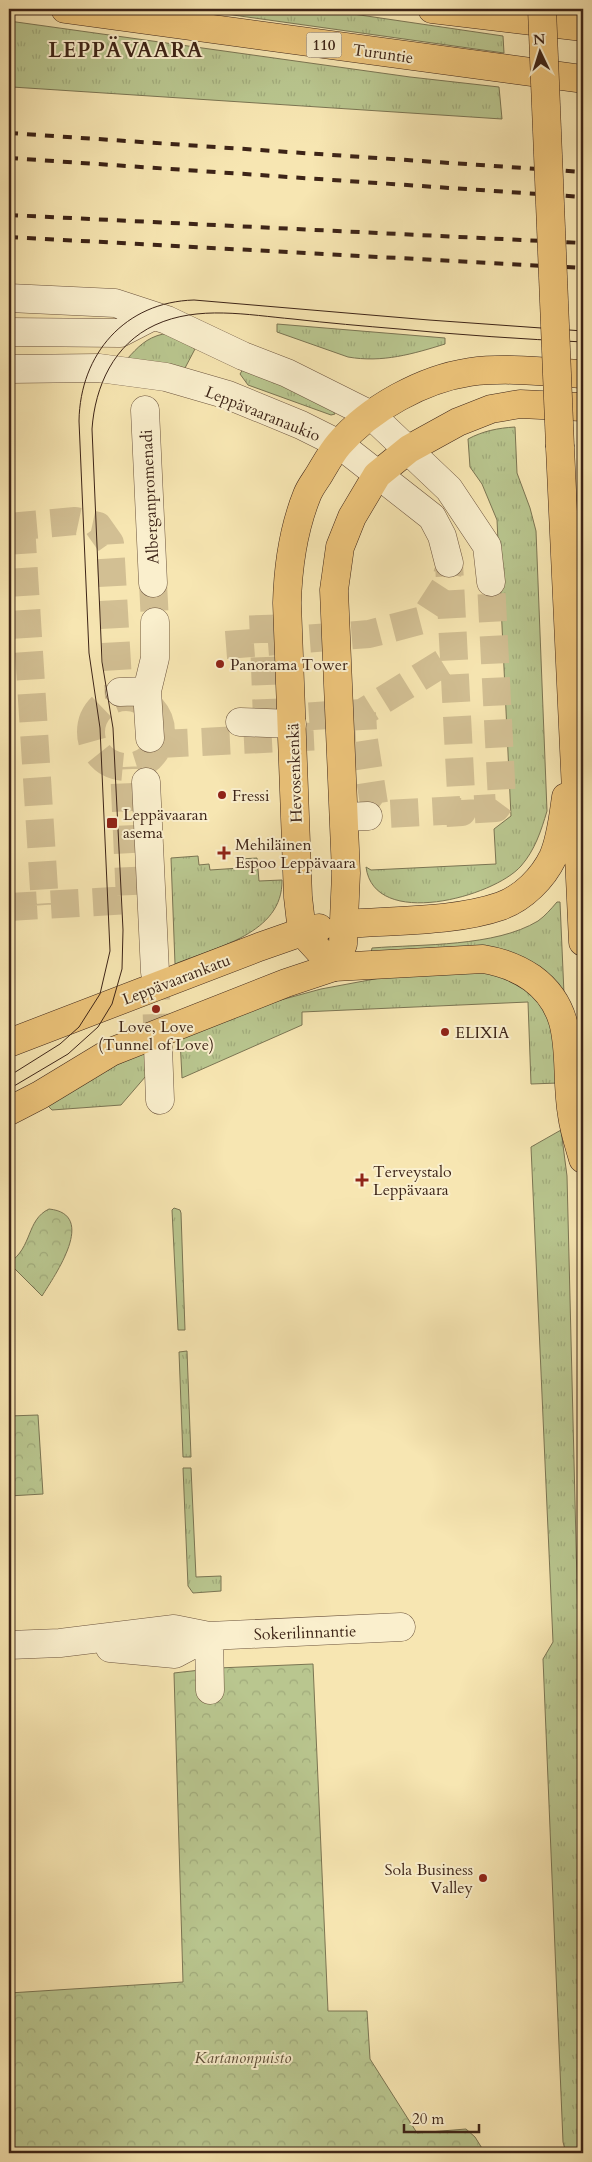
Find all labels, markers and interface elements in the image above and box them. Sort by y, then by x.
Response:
north arrow [514,28,564,78]
text: N [532,30,546,49]
road number: 110 [306,32,342,58]
district label: LEPPÄVAARA [48,36,204,65]
street label: Turuntie [351,39,415,69]
street label: Leppävaaranaukio [202,381,324,447]
street label: Alberganpromenadi [135,428,165,565]
place label: Panorama Tower [230,654,348,676]
marker: Panorama Tower [214,658,226,670]
street label: Hevosenkenkä [282,723,308,823]
place label: Fressi [232,785,270,807]
marker: Fressi [216,789,228,801]
place label: Leppävaaran asema [123,804,208,844]
marker: Leppävaaran asema [105,816,119,830]
place label: Mehiläinen Espoo Leppävaara [235,834,356,874]
marker: Mehiläinen Espoo Leppävaara [217,846,231,860]
street label: Leppävaarankatu [119,949,234,1011]
marker: Love, Love (Tunnel of Love) [150,1003,162,1015]
place label: Love, Love (Tunnel of Love) [98,1016,214,1056]
place label: ELIXIA [455,1022,510,1044]
marker: ELIXIA [439,1026,451,1038]
place label: Terveystalo Leppävaara [373,1161,452,1201]
marker: Terveystalo Leppävaara [355,1173,369,1187]
street label: Sokerilinnantie [253,1620,357,1646]
place label: Sola Business Valley [384,1859,474,1899]
marker: Sola Business Valley [477,1872,489,1884]
park label: Kartanonpuisto [195,2047,292,2069]
scale bar [404,2102,480,2134]
text: 20 m [412,2109,444,2129]

